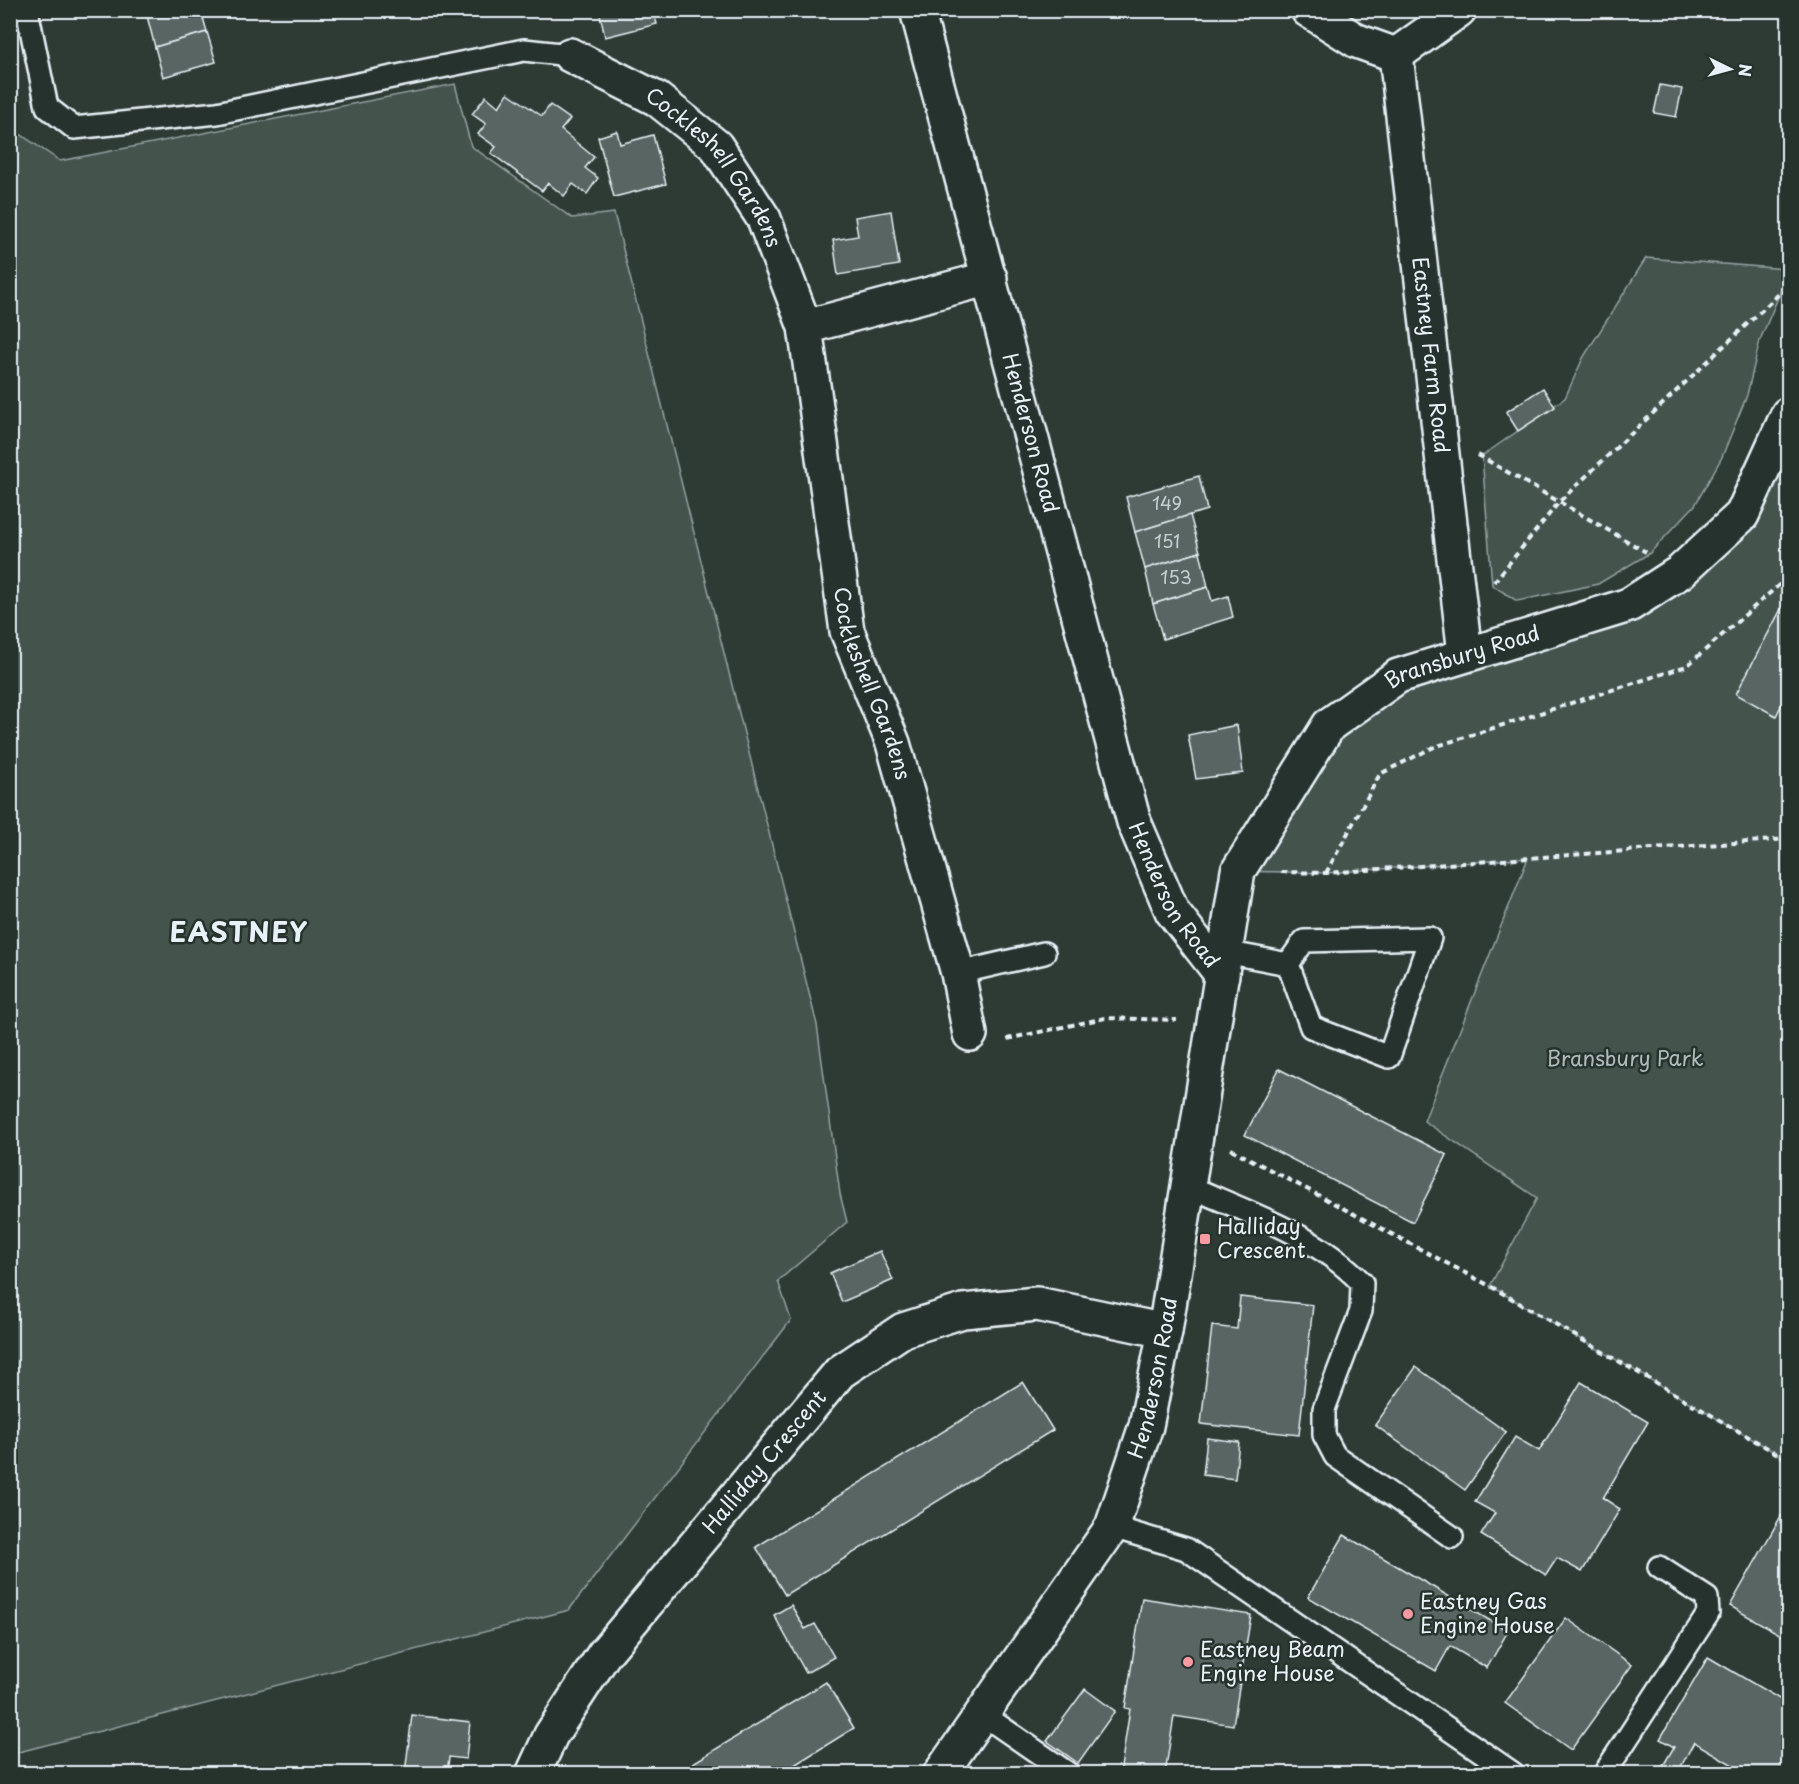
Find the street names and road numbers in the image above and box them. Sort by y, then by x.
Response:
street label: Cockleshell Gardens [641,78,791,251]
street label: Eastney Farm Road [1405,255,1460,455]
street label: Henderson Road [995,349,1069,516]
street label: Cockleshell Gardens [827,585,921,783]
street label: Bransbury Road [1377,615,1543,695]
street label: Henderson Road [1122,816,1229,974]
street label: Henderson Road [1118,1295,1184,1462]
street label: Halliday Crescent [693,1382,833,1540]

